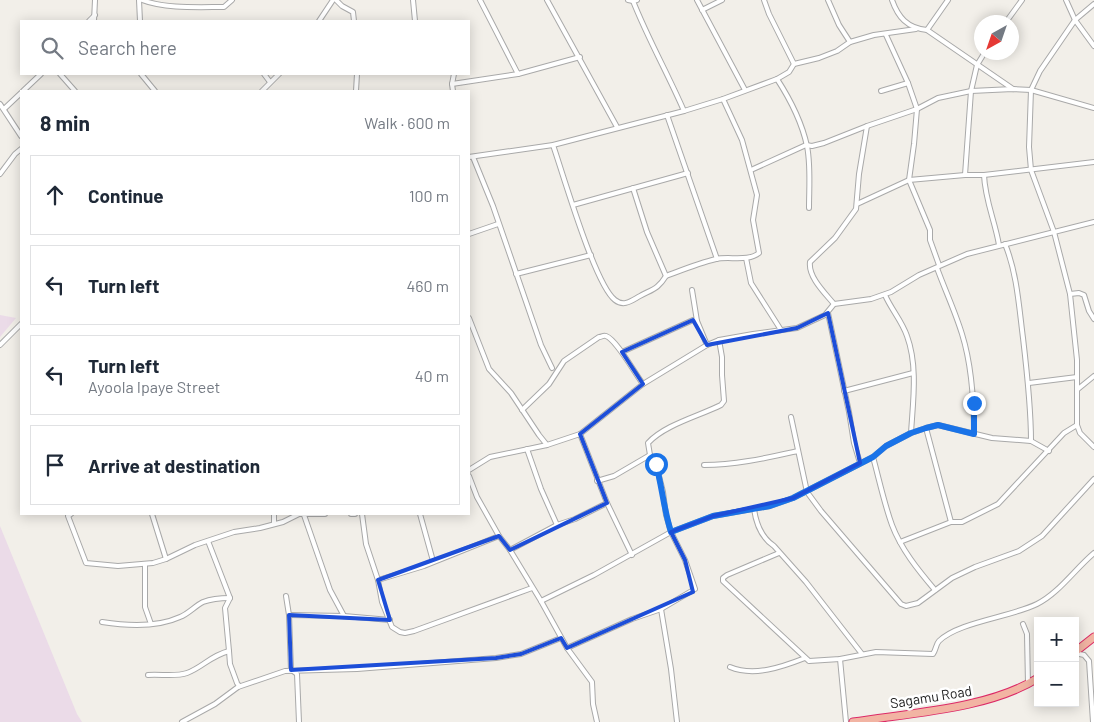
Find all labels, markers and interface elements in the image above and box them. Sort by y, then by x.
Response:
north arrow [974,15,1019,60]
search box [20,20,470,75]
icon: search [38,34,66,62]
text: Search here [78,36,177,59]
text: 8 min [40,110,90,135]
text: Walk · 600 m [364,113,450,132]
icon: ahead [41,181,69,209]
text: Continue [88,184,164,207]
text: 100 m [409,186,449,205]
icon: left [41,271,69,299]
text: Turn left [88,274,159,297]
text: 460 m [406,276,449,295]
text: Turn left [88,354,159,377]
icon: left [41,361,69,389]
text: 40 m [415,366,449,385]
text: Ayoola Ipaye Street [88,377,220,396]
route end [963,392,986,415]
icon: arrive [41,451,69,479]
route start [645,453,668,476]
text: Arrive at destination [88,454,260,477]
map controls [1034,617,1079,707]
button: + [1034,617,1079,662]
button: − [1034,662,1079,707]
street label: Sagamu Road [889,682,973,711]

